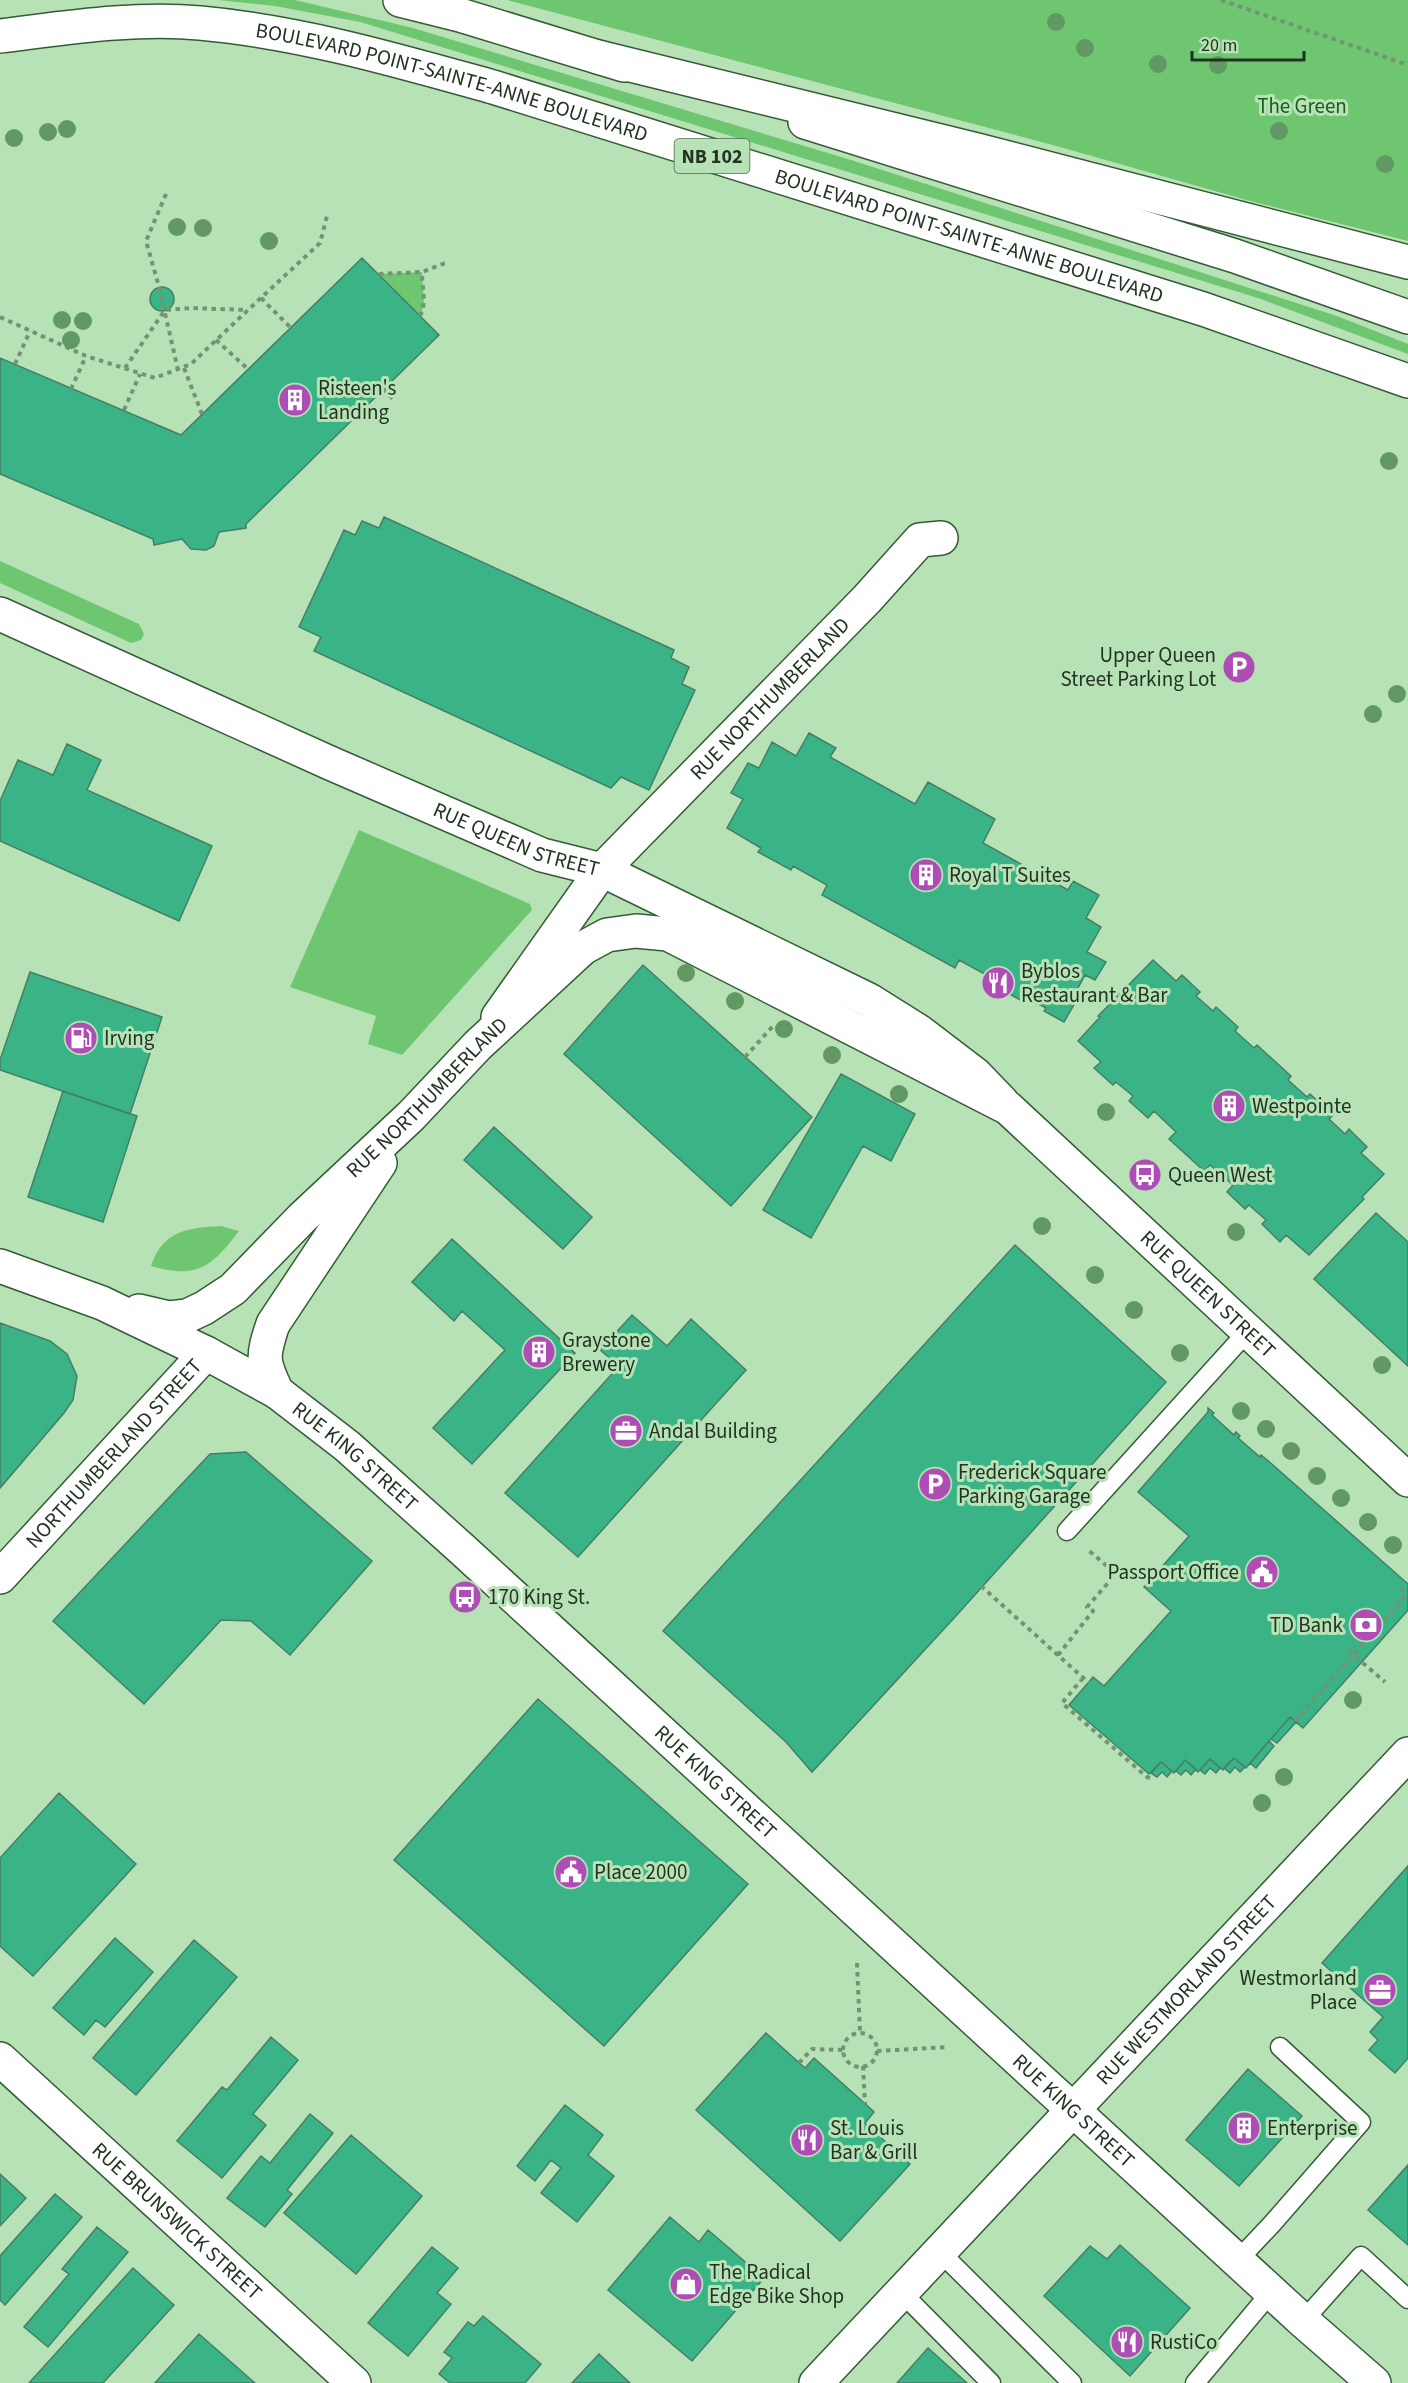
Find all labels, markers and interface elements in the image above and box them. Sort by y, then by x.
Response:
street label: BOULEVARD POINT-SAINTE-ANNE BOULEVARD [254,15,652,150]
scale bar [1192,24,1304,62]
text: 20 m [1201,33,1237,58]
park label: The Green [1257,91,1347,121]
road number: NB 102 [674,139,750,173]
street label: BOULEVARD POINT-SAINTE-ANNE BOULEVARD [771,161,1167,311]
place label: Risteen's Landing [318,373,396,427]
building icon: Risteen's Landing [277,382,313,418]
street label: RUE NORTHUMBERLAND [683,610,856,787]
place label: Upper Queen Street Parking Lot [1060,640,1216,694]
parking icon: Upper Queen Street Parking Lot [1221,649,1257,685]
street label: RUE QUEEN STREET [429,795,603,884]
building icon: Royal T Suites [908,857,944,893]
place label: Royal T Suites [949,860,1071,890]
place label: Byblos Restaurant & Bar [1021,956,1168,1010]
restaurant icon: Byblos Restaurant & Bar [980,965,1016,1001]
street label: RUE NORTHUMBERLAND [339,1010,514,1185]
fuel station icon: Irving [63,1020,99,1056]
place label: Irving [104,1023,155,1053]
building icon: Westpointe [1211,1088,1247,1124]
place label: Westpointe [1252,1091,1351,1121]
bus stop icon: Queen West [1127,1157,1163,1193]
place label: Queen West [1168,1160,1272,1190]
street label: RUE QUEEN STREET [1133,1223,1283,1365]
place label: Graystone Brewery [562,1325,651,1379]
building icon: Graystone Brewery [521,1334,557,1370]
street label: NORTHUMBERLAND STREET [19,1352,209,1555]
street label: RUE KING STREET [286,1394,425,1518]
office icon: Andal Building [608,1413,644,1449]
place label: Andal Building [649,1416,777,1446]
place label: Frederick Square Parking Garage [958,1457,1107,1511]
parking icon: Frederick Square Parking Garage [917,1466,953,1502]
public building icon: Passport Office [1244,1554,1280,1590]
place label: Passport Office [1107,1557,1239,1587]
bus stop icon: 170 King St. [447,1579,483,1615]
place label: 170 King St. [488,1582,590,1612]
bank icon: TD Bank [1348,1607,1384,1643]
place label: TD Bank [1270,1610,1344,1640]
street label: RUE KING STREET [648,1718,783,1846]
public building icon: Place 2000 [553,1854,589,1890]
place label: Place 2000 [594,1857,687,1887]
street label: RUE WESTMORLAND STREET [1089,1888,1283,2092]
place label: Westmorland Place [1239,1963,1357,2017]
office icon: Westmorland Place [1362,1972,1398,2008]
street label: RUE KING STREET [1006,2046,1142,2175]
building icon: Enterprise [1226,2110,1262,2146]
place label: St. Louis Bar & Grill [830,2113,918,2167]
place label: Enterprise [1267,2113,1357,2143]
restaurant icon: St. Louis Bar & Grill [789,2122,825,2158]
street label: RUE BRUNSWICK STREET [85,2135,269,2307]
place label: The Radical Edge Bike Shop [709,2257,844,2311]
shop icon: The Radical Edge Bike Shop [668,2266,704,2302]
restaurant icon: RustiCo [1109,2324,1145,2360]
place label: RustiCo [1150,2327,1217,2357]

